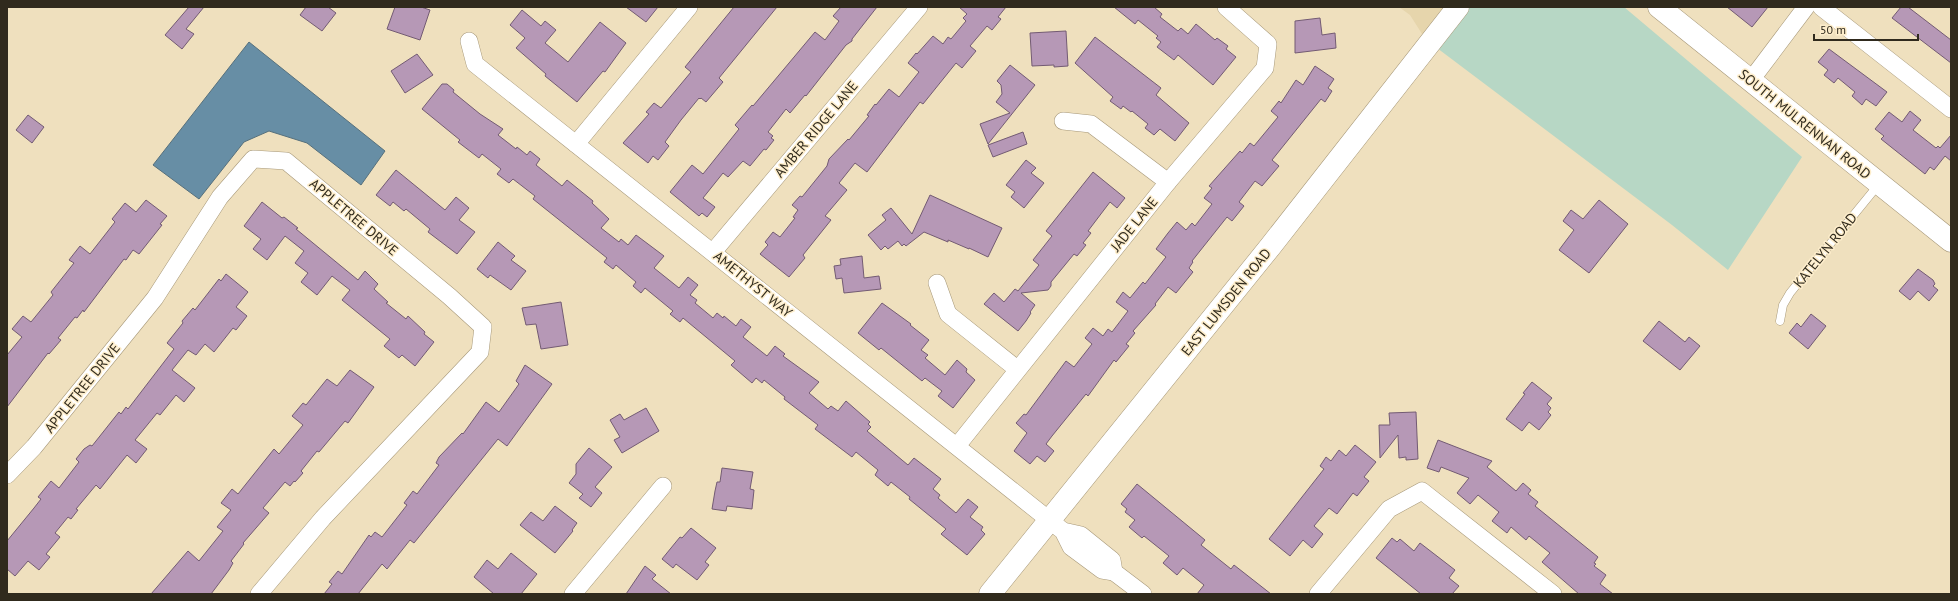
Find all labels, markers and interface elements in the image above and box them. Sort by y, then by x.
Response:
scale bar [1814,16,1918,42]
text: 50 m [1820,22,1846,37]
street label: SOUTH MULRENNAN ROAD [1735,65,1875,183]
street label: AMBER RIDGE LANE [770,77,862,181]
street label: APPLETREE DRIVE [306,175,402,259]
street label: JADE LANE [1106,193,1161,256]
street label: KATELYN ROAD [1789,209,1861,291]
street label: EAST LUMSDEN ROAD [1177,245,1275,359]
street label: AMETHYST WAY [710,247,796,321]
street label: APPLETREE DRIVE [40,339,124,437]

